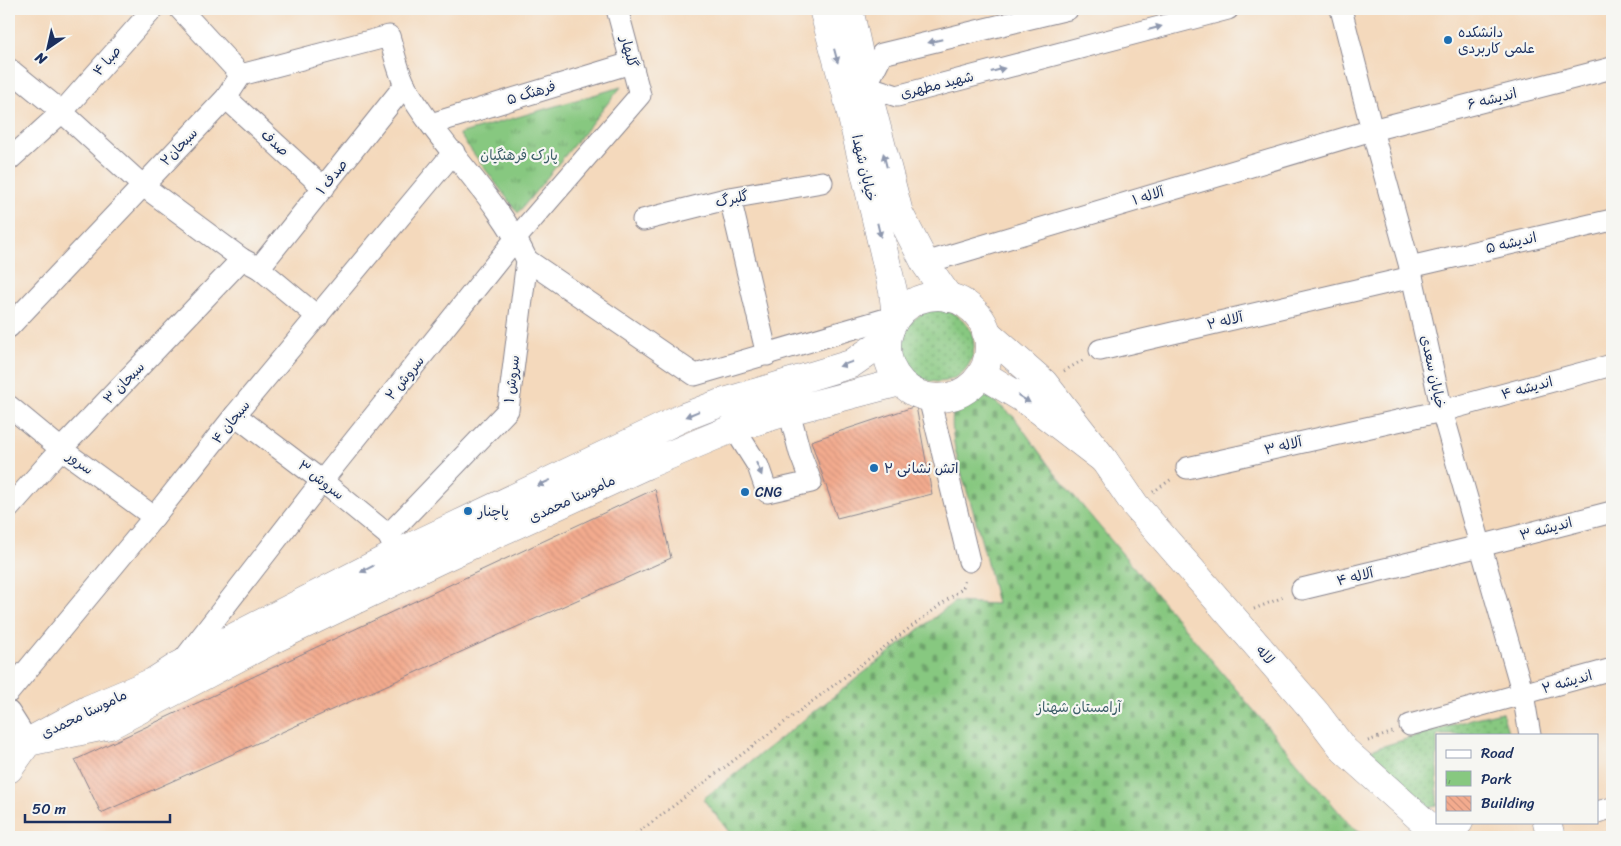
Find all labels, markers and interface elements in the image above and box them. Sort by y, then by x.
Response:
place label: دانشکده علمی کاربردی [1458,20,1535,61]
north arrow [22,22,72,72]
one-way arrow [1147,24,1162,32]
street label: گلبهار [613,32,645,71]
marker: دانشکده علمی کاربردی [1442,34,1454,46]
one-way arrow [928,37,943,45]
street label: صبا ۴ [86,40,128,82]
text: N [30,45,53,72]
one-way arrow [832,48,840,63]
street label: شهید مطهری [898,64,976,106]
one-way arrow [990,65,1005,73]
street label: فرهنگ ۵ [503,74,559,112]
street label: اندیشه ۶ [1464,81,1520,117]
street label: سبحان۲ [154,122,204,172]
street label: صدف [255,123,295,163]
street label: خیابان شهدا [844,132,884,204]
park label: پارک فرهنگیان [480,143,558,168]
one-way arrow [881,153,889,168]
street label: صدف ۱ [310,154,354,200]
street label: آلاله ۱ [1129,179,1167,213]
street label: گلبرگ [713,183,751,215]
one-way arrow [875,223,883,238]
street label: اندیشه ۵ [1483,225,1539,261]
street label: آلاله ۲ [1205,305,1246,337]
street label: خیابان سعدی [1413,333,1453,411]
street label: سروش ۲ [379,350,431,406]
street label: سروش ۱ [497,354,527,404]
street label: سبحان ۳ [97,356,151,410]
one-way arrow [838,360,853,368]
street label: اندیشه ۴ [1498,369,1556,407]
street label: سبحان ۴ [205,394,257,450]
one-way arrow [1017,394,1030,404]
one-way arrow [684,411,699,419]
street label: آلاله ۳ [1262,429,1305,462]
street label: سرور [60,444,99,482]
street label: سروش ۳ [292,453,350,507]
place label: اتش نشانی ۲ [884,456,958,481]
one-way arrow [755,462,763,476]
marker: اتش نشانی ۲ [868,462,880,474]
street label: ماموستا محمدی [524,468,620,530]
one-way arrow [537,479,551,487]
place label: CNG [755,480,783,505]
marker: CNG [739,486,751,498]
place label: پاچنار [477,499,509,524]
marker: پاچنار [462,505,474,517]
street label: اندیشه ۳ [1517,510,1575,548]
street label: آلاله ۴ [1334,560,1377,594]
one-way arrow [359,565,374,573]
street label: لاله [1249,639,1281,671]
street label: اندیشه ۲ [1539,663,1595,701]
street label: ماموستا محمدی [37,682,131,746]
park label: آرامستان شهناز [1036,695,1122,720]
legend [1436,734,1598,824]
text: Road [1481,740,1514,766]
text: Park [1481,766,1512,792]
text: Building [1481,790,1535,816]
scale bar [25,791,170,823]
text: 50 m [32,796,67,822]

